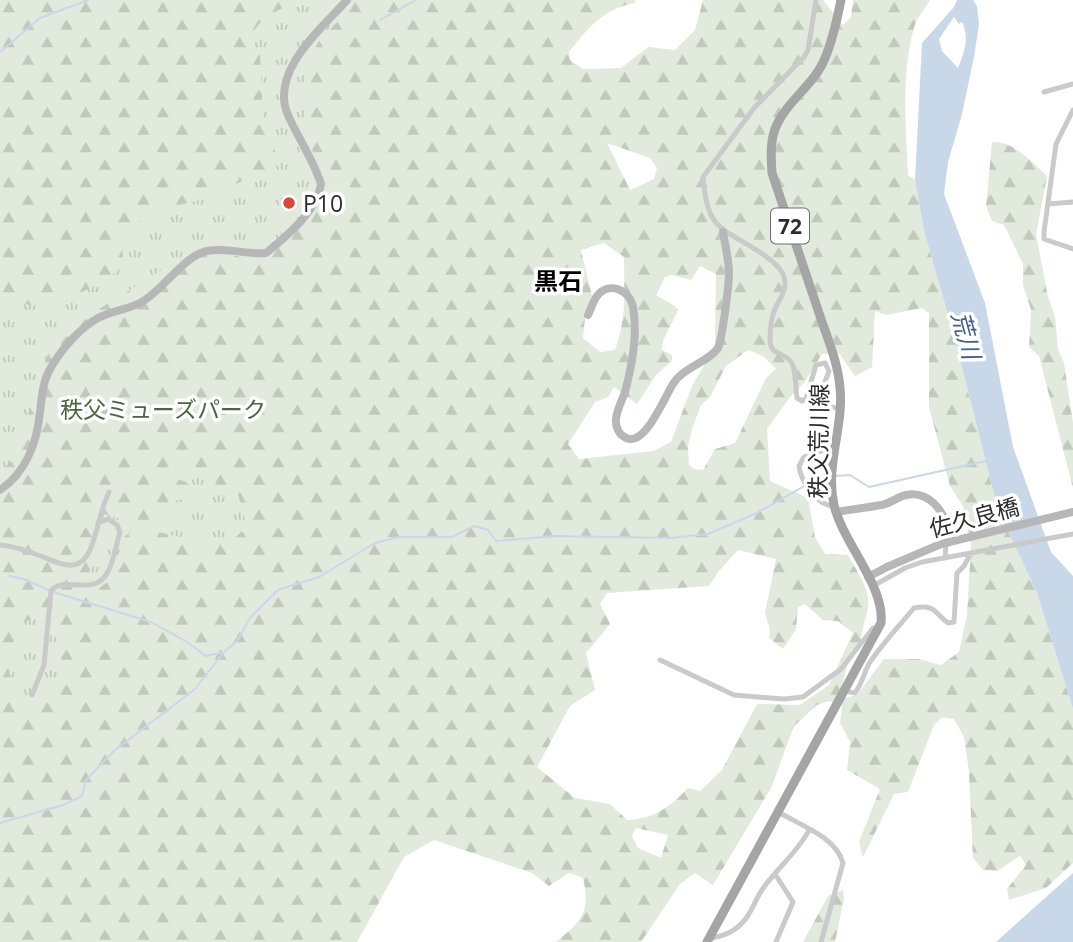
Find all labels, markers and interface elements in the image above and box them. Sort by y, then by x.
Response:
place label: P10 [303,187,343,219]
marker: P10 [281,195,297,211]
road number: 72 [771,208,809,244]
district label: 黒石 [534,264,582,297]
water label: 荒川 [945,308,990,365]
street label: 秩父荒川線 [801,383,835,499]
park label: 秩父ミューズパーク [60,393,266,425]
street label: 佐久良橋 [925,490,1023,544]

